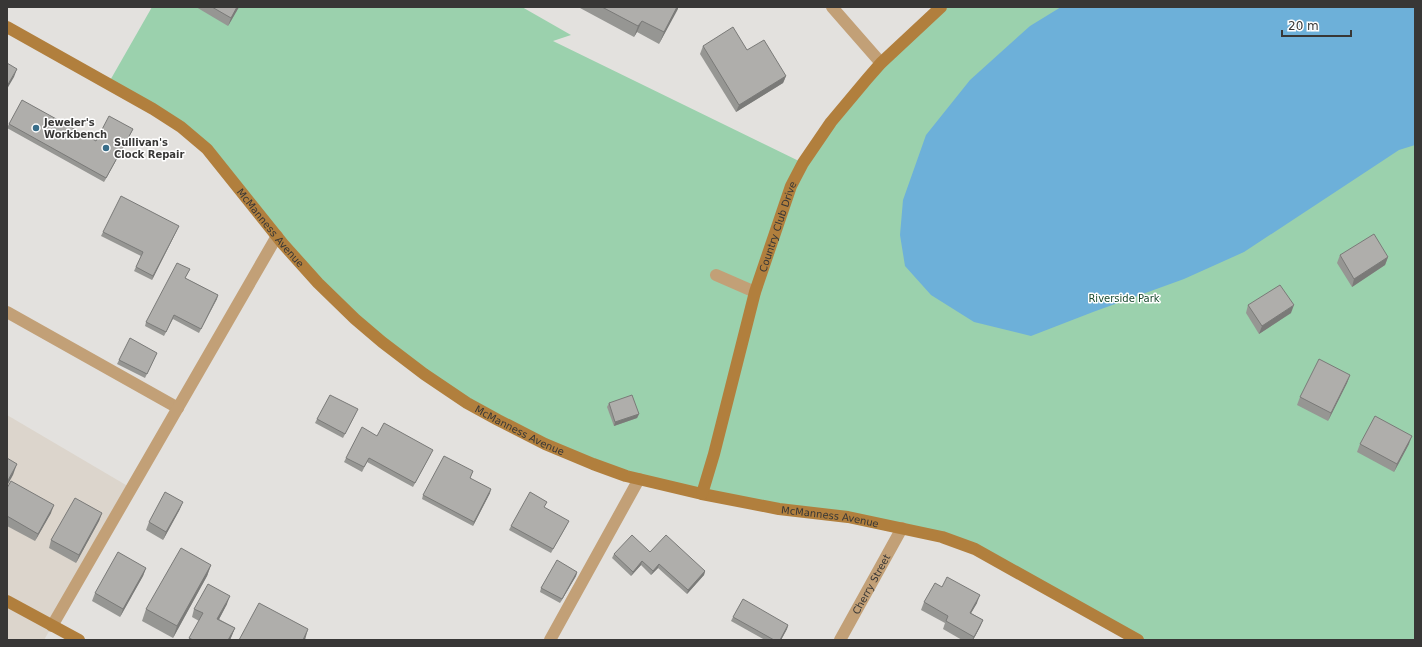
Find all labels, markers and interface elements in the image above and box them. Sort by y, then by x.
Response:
scale bar [1282,12,1351,38]
text: 20 m [1288,19,1319,33]
place label: Jeweler's Workbench [43,117,107,140]
marker: Jeweler's Workbench [31,123,41,133]
place label: Sullivan's Clock Repair [114,137,185,160]
marker: Sullivan's Clock Repair [101,143,111,153]
street label: Country Club Drive [757,179,799,274]
street label: McManness Avenue [235,186,306,269]
park label: Riverside Park [1088,293,1160,304]
street label: McManness Avenue [473,403,566,457]
street label: McManness Avenue [781,504,880,529]
street label: Cherry Street [850,552,893,616]

